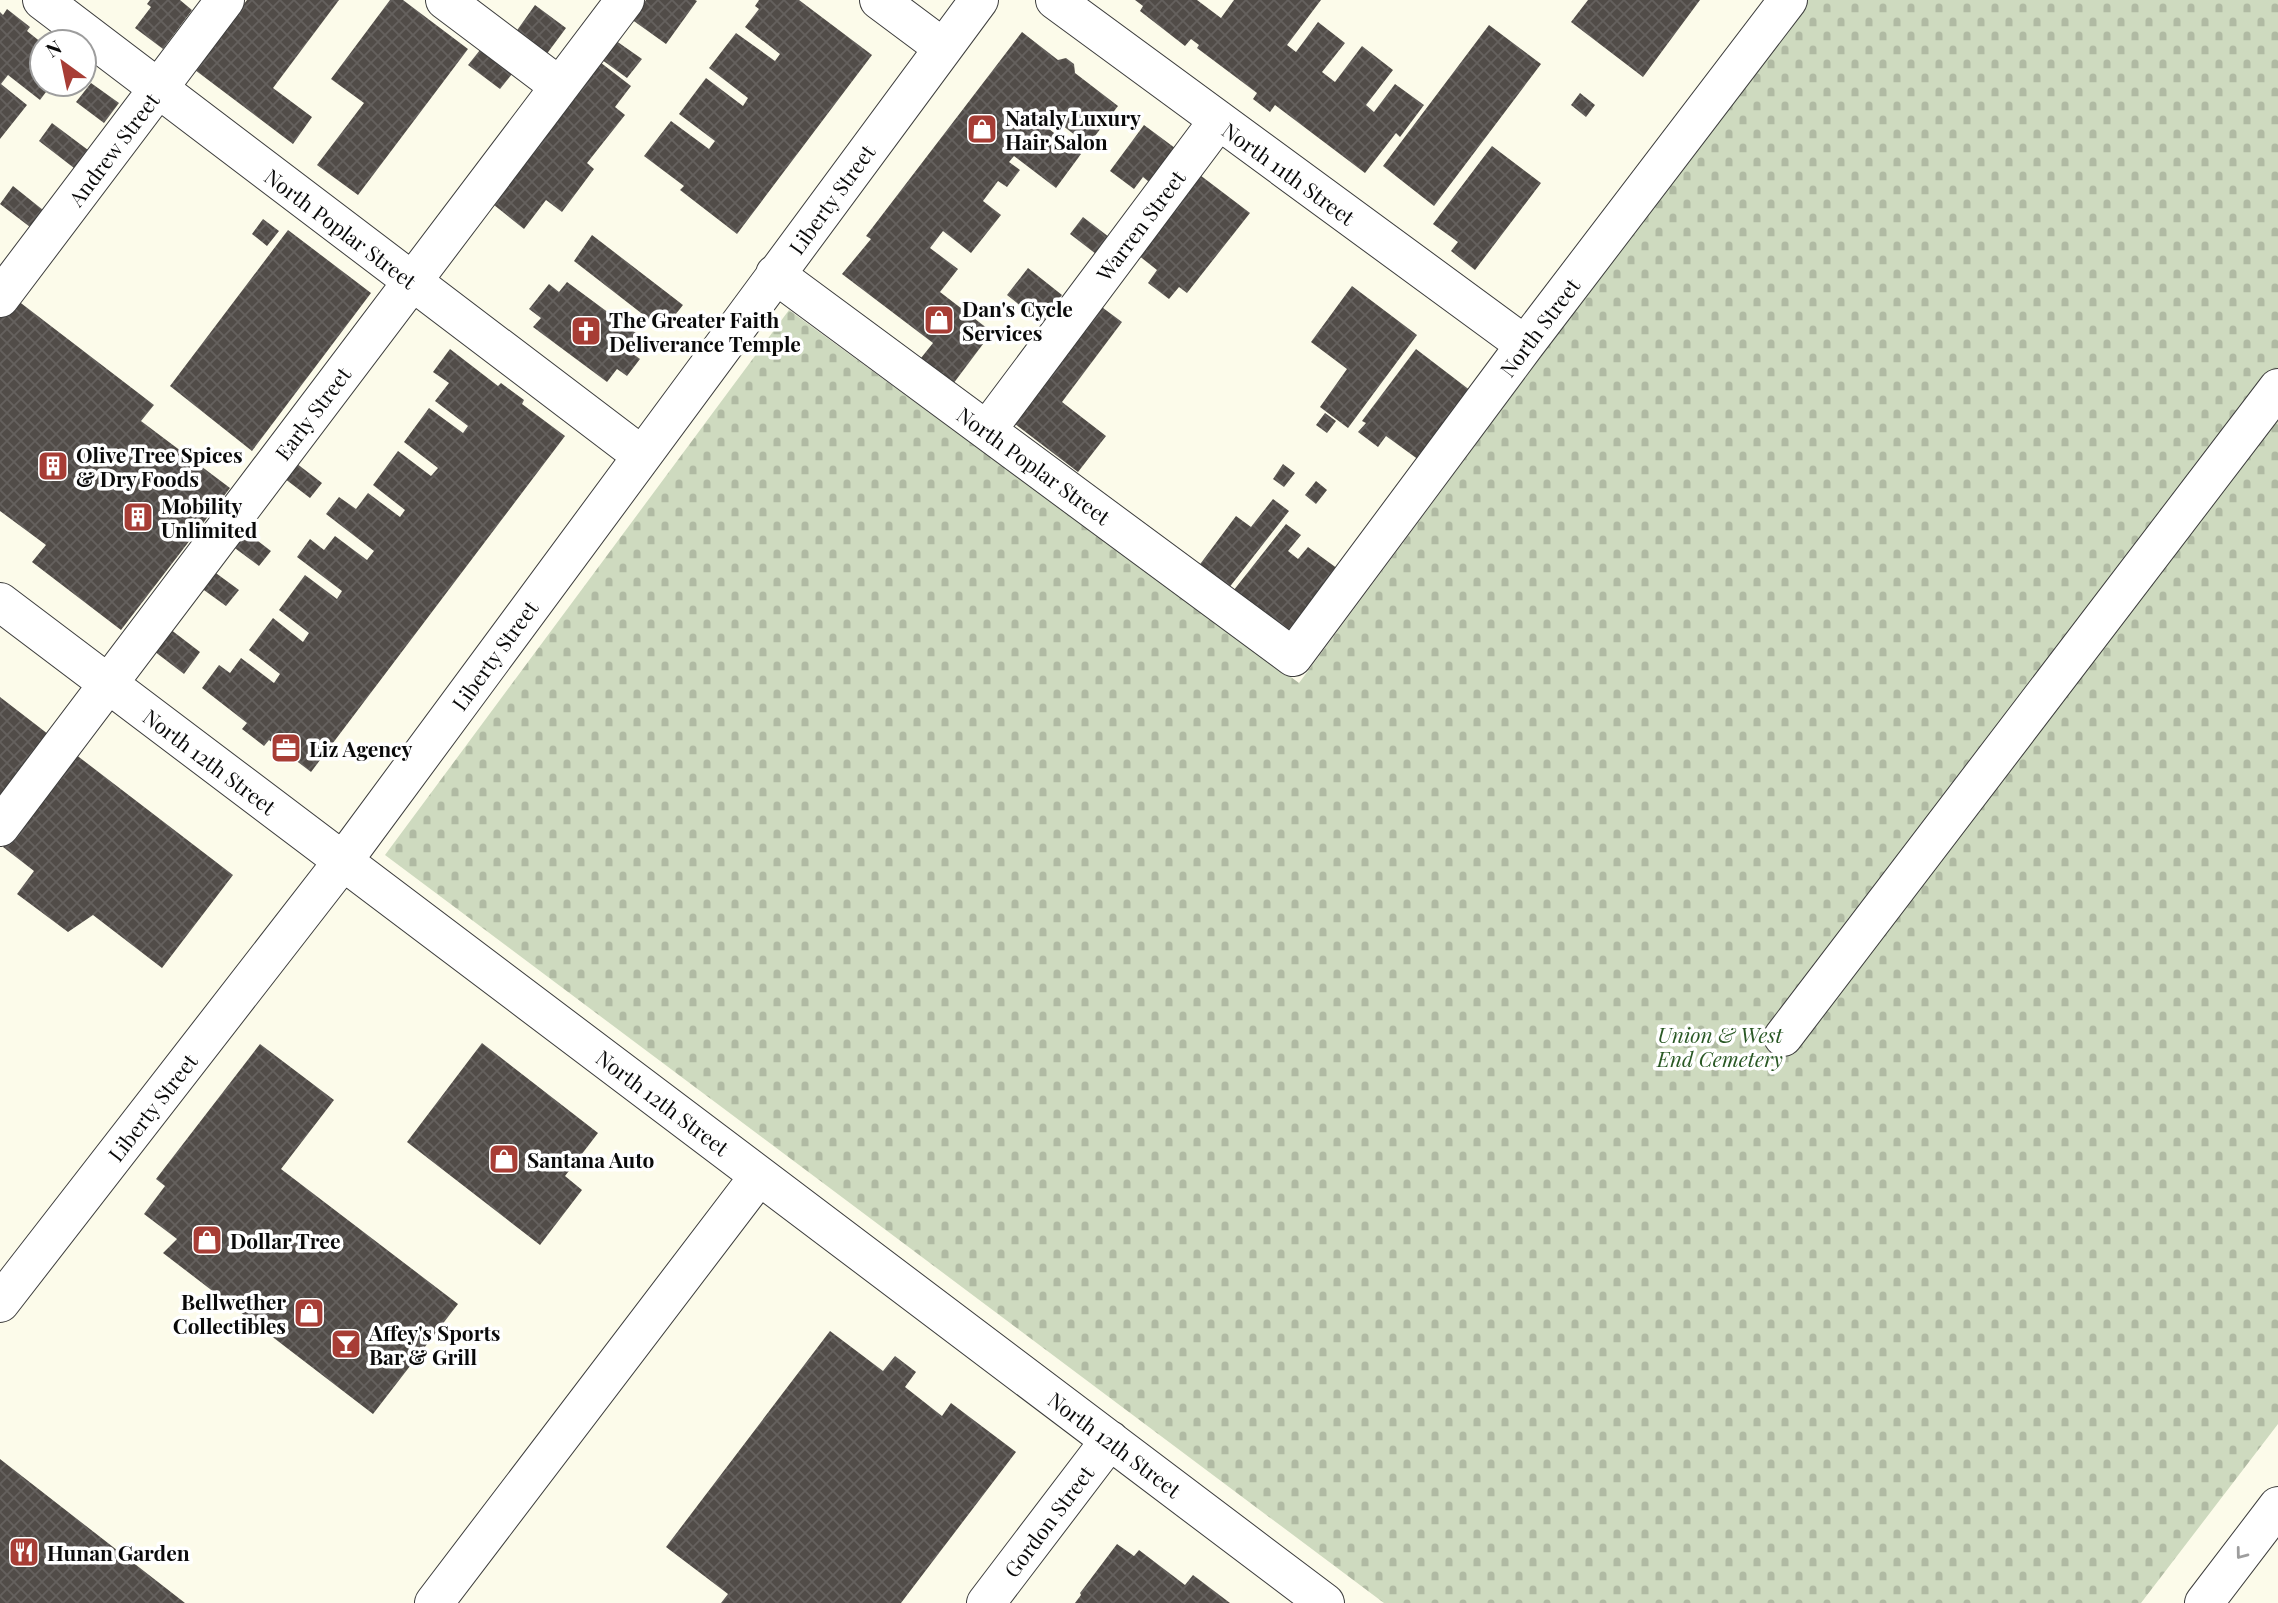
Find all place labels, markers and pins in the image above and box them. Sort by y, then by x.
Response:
place label: Nataly Luxury Hair Salon [1005,103,1141,155]
shop icon: Nataly Luxury Hair Salon [965,112,999,146]
place label: Dan's Cycle Services [962,294,1073,346]
shop icon: Dan's Cycle Services [922,303,956,337]
place label: The Greater Faith Deliverance Temple [609,305,801,357]
church icon: The Greater Faith Deliverance Temple [569,314,603,348]
place label: Olive Tree Spices & Dry Foods [76,440,243,492]
building icon: Olive Tree Spices & Dry Foods [36,449,70,483]
place label: Mobility Unlimited [161,491,258,543]
building icon: Mobility Unlimited [121,500,155,534]
office icon: Liz Agency [269,731,303,765]
place label: Liz Agency [309,734,412,762]
shop icon: Santana Auto [487,1142,521,1176]
place label: Santana Auto [527,1145,654,1173]
shop icon: Dollar Tree [190,1223,224,1257]
place label: Dollar Tree [230,1226,341,1254]
place label: Bellwether Collectibles [173,1287,286,1339]
shop icon: Bellwether Collectibles [292,1296,326,1330]
place label: Affey's Sports Bar & Grill [368,1318,501,1370]
bar icon: Affey's Sports Bar & Grill [329,1327,363,1361]
restaurant icon: Hunan Garden [7,1535,41,1569]
place label: Hunan Garden [47,1538,190,1566]

